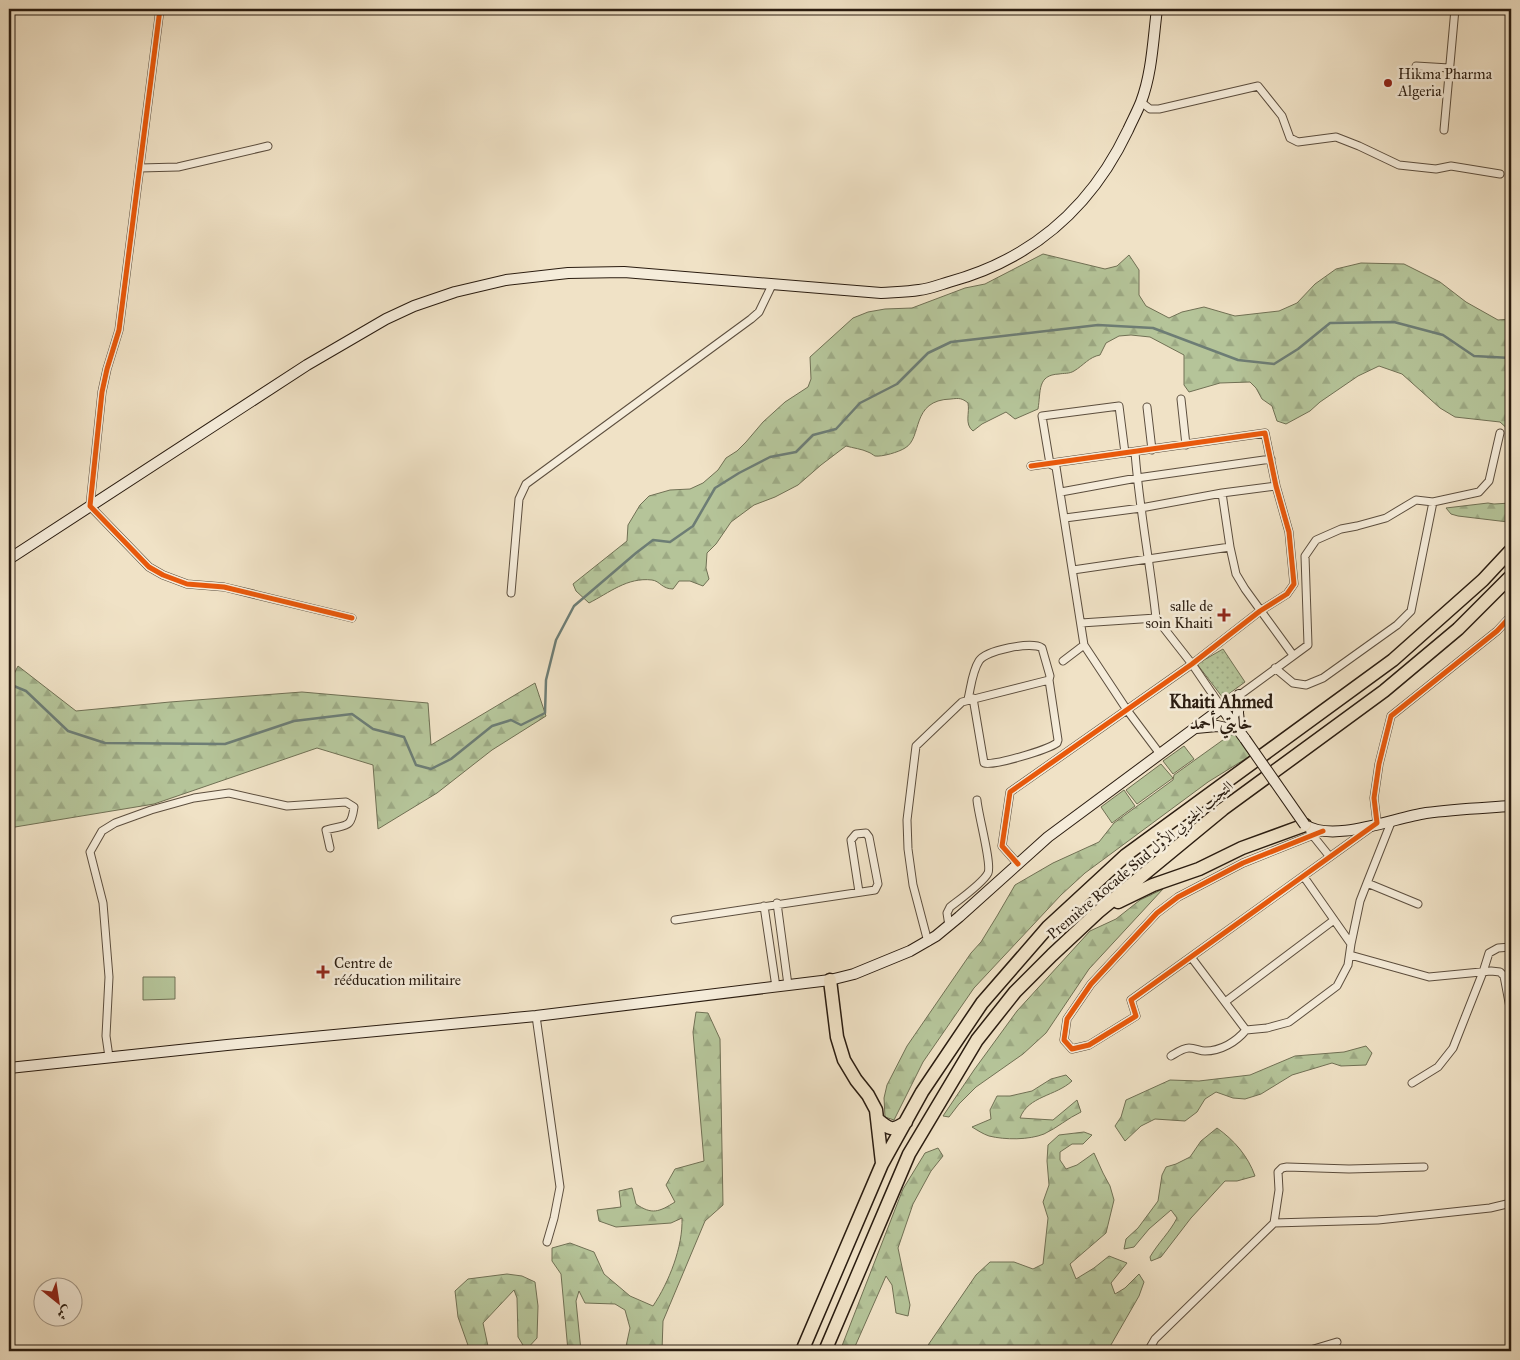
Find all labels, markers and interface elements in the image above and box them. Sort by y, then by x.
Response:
place label: Hikma Pharma Algeria [1397,65,1493,100]
marker: Hikma Pharma Algeria [1382,77,1394,89]
place label: salle de soin Khaiti [1146,597,1213,632]
marker: salle de soin Khaiti [1217,608,1231,622]
district label: Khaiti Ahmed خايتي أحمد [1169,691,1274,739]
street label: Première Rocade Sud التجنب الجنوبي الأول [1042,775,1239,945]
place label: Centre de rééducation militaire [334,954,461,989]
marker: Centre de rééducation militaire [316,965,330,979]
north arrow [32,1278,82,1328]
text: ش [54,1302,75,1324]

